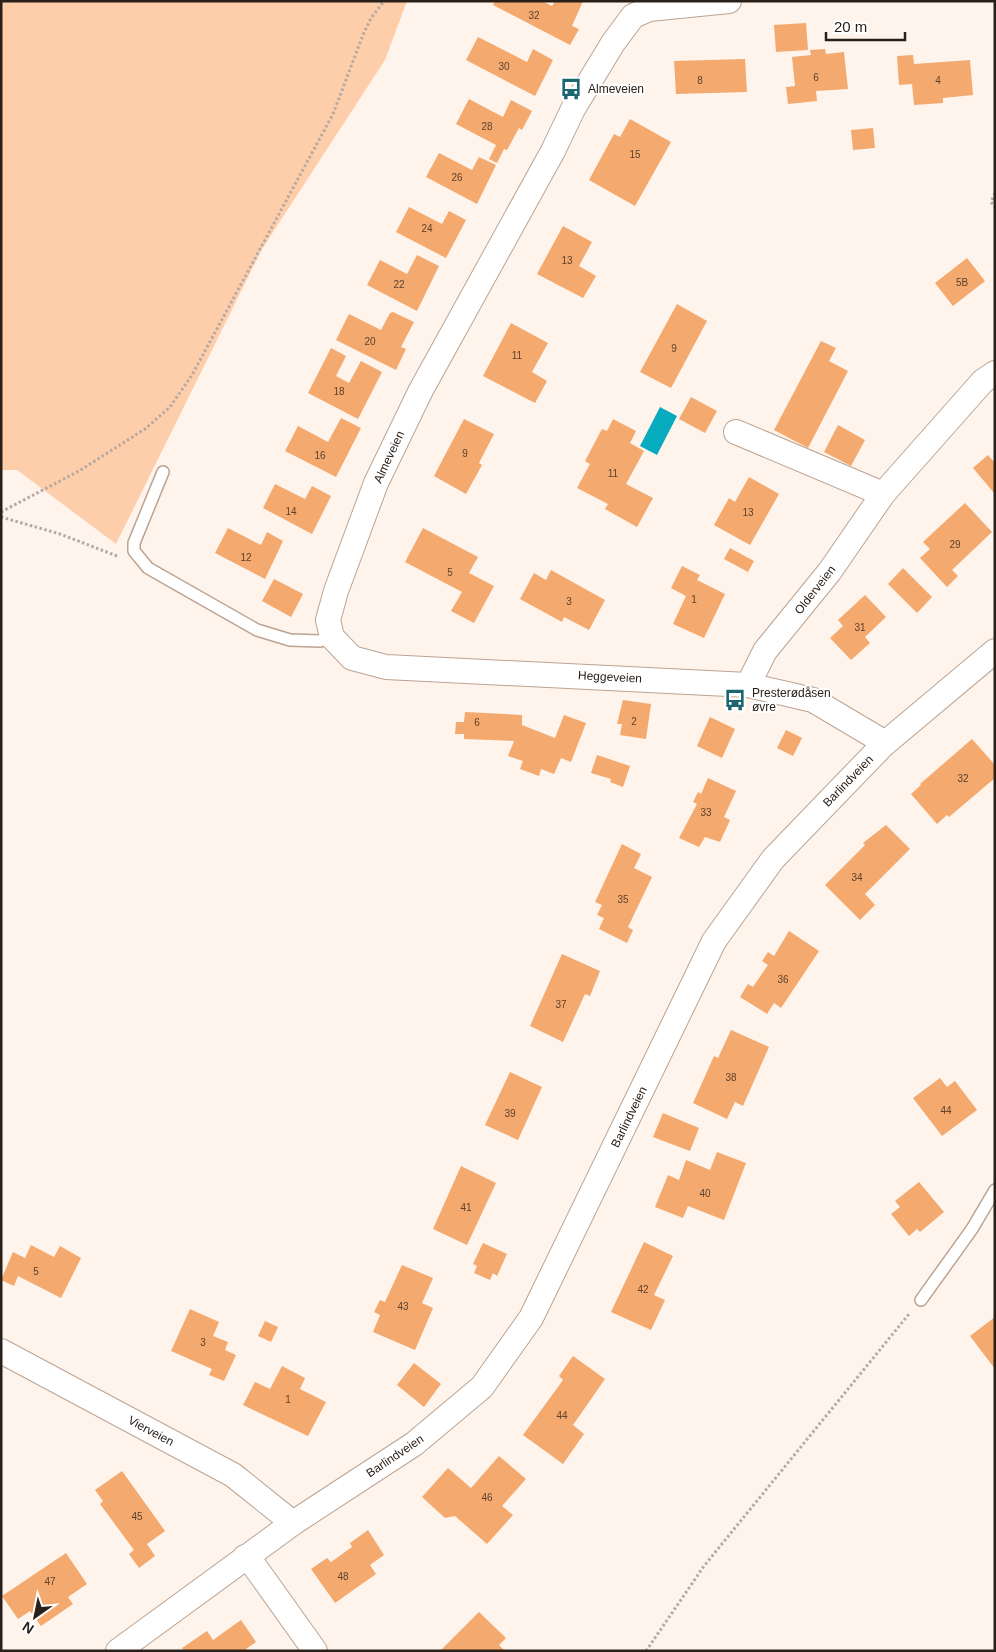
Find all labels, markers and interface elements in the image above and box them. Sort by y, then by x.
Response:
house number: 32 [528,10,540,21]
scale bar [826,10,905,42]
text: 20 m [834,18,867,35]
house number: 30 [498,61,510,72]
house number: 6 [813,72,819,83]
house number: 8 [697,75,703,86]
house number: 4 [935,75,941,86]
bus stop icon: Almeveien [558,76,584,102]
place label: Almeveien [588,82,644,96]
house number: 28 [481,121,493,132]
house number: 15 [629,149,641,160]
house number: 26 [451,172,463,183]
house number: 24 [421,223,433,234]
house number: 13 [561,255,573,266]
house number: 5B [956,277,968,288]
house number: 22 [393,279,405,290]
house number: 20 [364,336,376,347]
house number: 9 [671,343,677,354]
house number: 11 [512,350,523,361]
house number: 18 [333,386,345,397]
street label: Almeveien [371,429,407,485]
house number: 9 [462,448,468,459]
house number: 16 [314,450,326,461]
house number: 11 [608,468,619,479]
house number: 14 [285,506,297,517]
house number: 13 [742,507,754,518]
house number: 29 [949,539,961,550]
house number: 12 [240,552,252,563]
street label: Olderveien [792,563,838,617]
house number: 5 [447,567,453,578]
house number: 1 [691,594,697,605]
house number: 3 [566,596,572,607]
house number: 31 [854,622,866,633]
street label: Heggeveien [578,668,642,686]
place label: Presterødåsen øvre [752,686,831,714]
bus stop icon: Presterødåsen øvre [722,687,748,713]
house number: 2 [631,716,637,727]
house number: 6 [474,717,480,728]
street label: Barlindveien [820,752,876,810]
house number: 32 [957,773,969,784]
house number: 33 [700,807,712,818]
house number: 34 [851,872,863,883]
house number: 35 [617,894,629,905]
house number: 36 [777,974,789,985]
house number: 37 [555,999,567,1010]
house number: 38 [725,1072,737,1083]
street label: Barlindveien [608,1084,650,1150]
house number: 44 [940,1105,952,1116]
house number: 39 [504,1108,516,1119]
house number: 40 [699,1188,711,1199]
house number: 41 [460,1202,472,1213]
house number: 5 [33,1266,39,1277]
house number: 42 [637,1284,649,1295]
house number: 43 [397,1301,409,1312]
house number: 3 [200,1337,206,1348]
house number: 1 [285,1394,291,1405]
house number: 44 [556,1410,568,1421]
street label: Vierveien [126,1413,176,1449]
street label: Barlindveien [364,1432,426,1480]
house number: 46 [481,1492,493,1503]
house number: 45 [131,1511,143,1522]
house number: 48 [337,1571,349,1582]
house number: 47 [44,1576,56,1587]
north arrow [10,1592,60,1642]
text: N [19,1618,37,1637]

